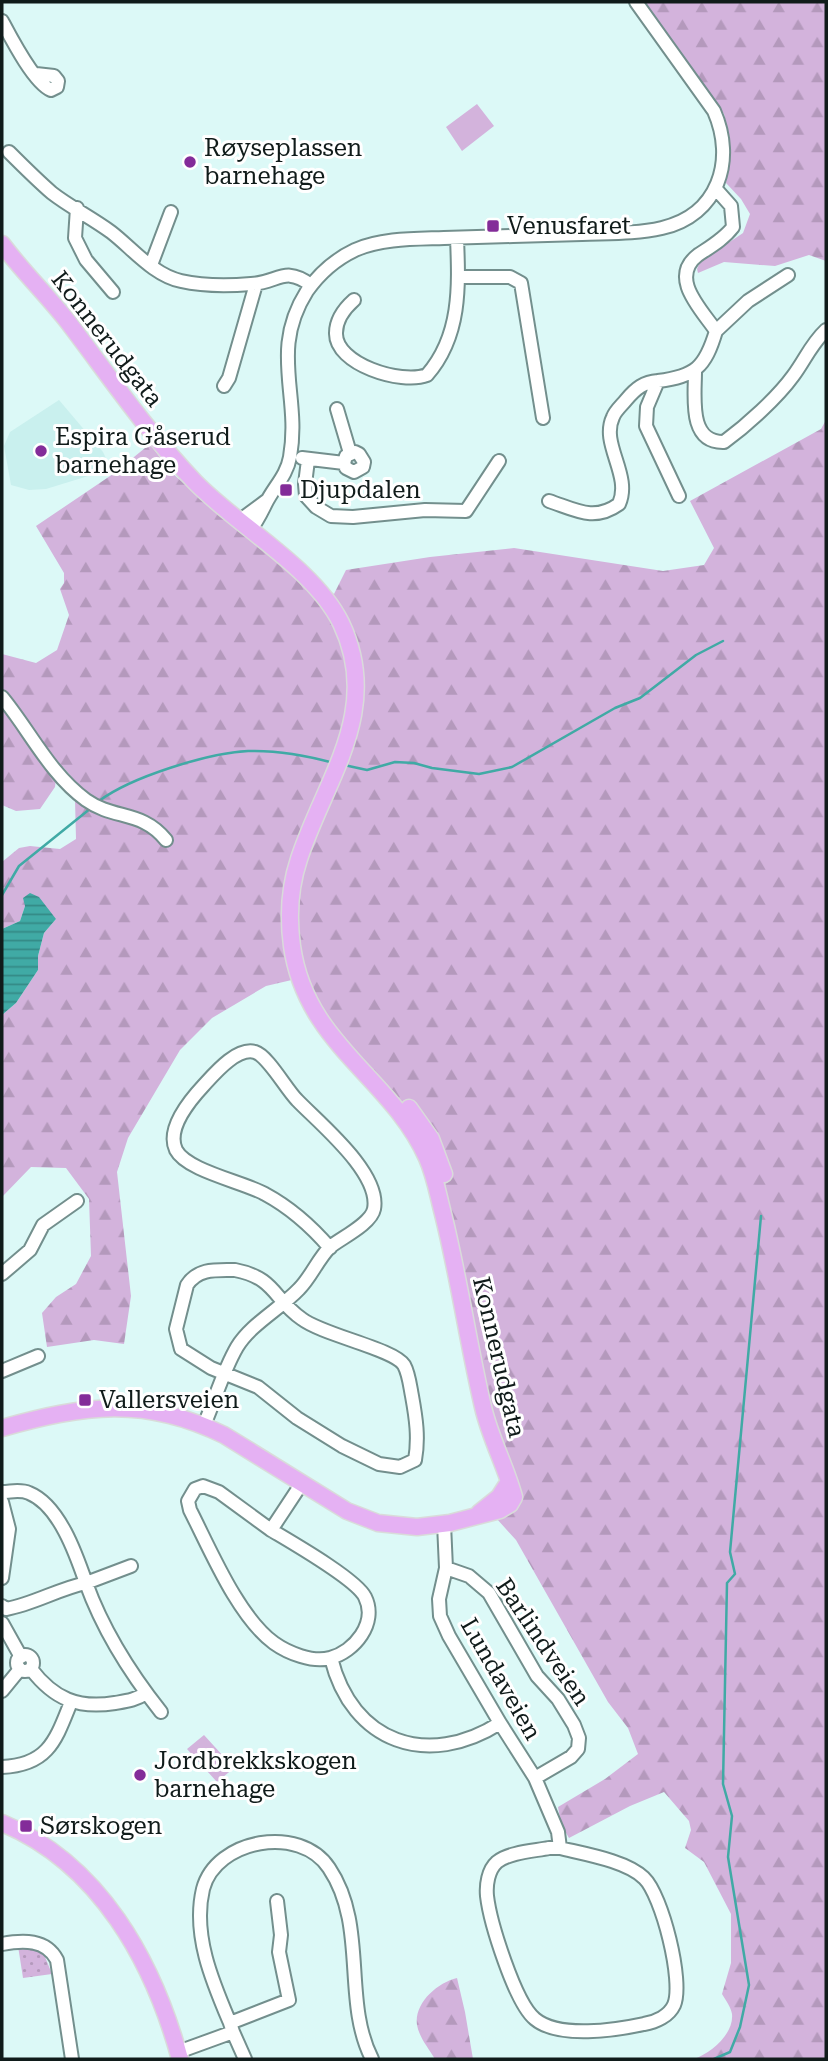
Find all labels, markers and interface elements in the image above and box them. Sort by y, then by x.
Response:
place label: Røyseplassen barnehage [204,134,362,190]
marker: Røyseplassen barnehage [182,154,198,170]
place label: Venusfaret [507,212,631,240]
marker: Venusfaret [485,218,501,234]
street label: Konnerudgata [45,266,169,412]
place label: Espira Gåserud barnehage [55,423,231,479]
marker: Espira Gåserud barnehage [33,443,49,459]
place label: Djupdalen [300,476,421,504]
marker: Djupdalen [278,482,294,498]
street label: Konnerudgata [467,1274,531,1440]
place label: Vallersveien [99,1386,239,1414]
marker: Vallersveien [77,1392,93,1408]
street label: Barlindveien [490,1573,596,1711]
street label: Lundaveien [455,1613,547,1745]
place label: Jordbrekkskogen barnehage [154,1747,357,1803]
marker: Jordbrekkskogen barnehage [132,1767,148,1783]
place label: Sørskogen [40,1812,162,1840]
marker: Sørskogen [18,1818,34,1834]

